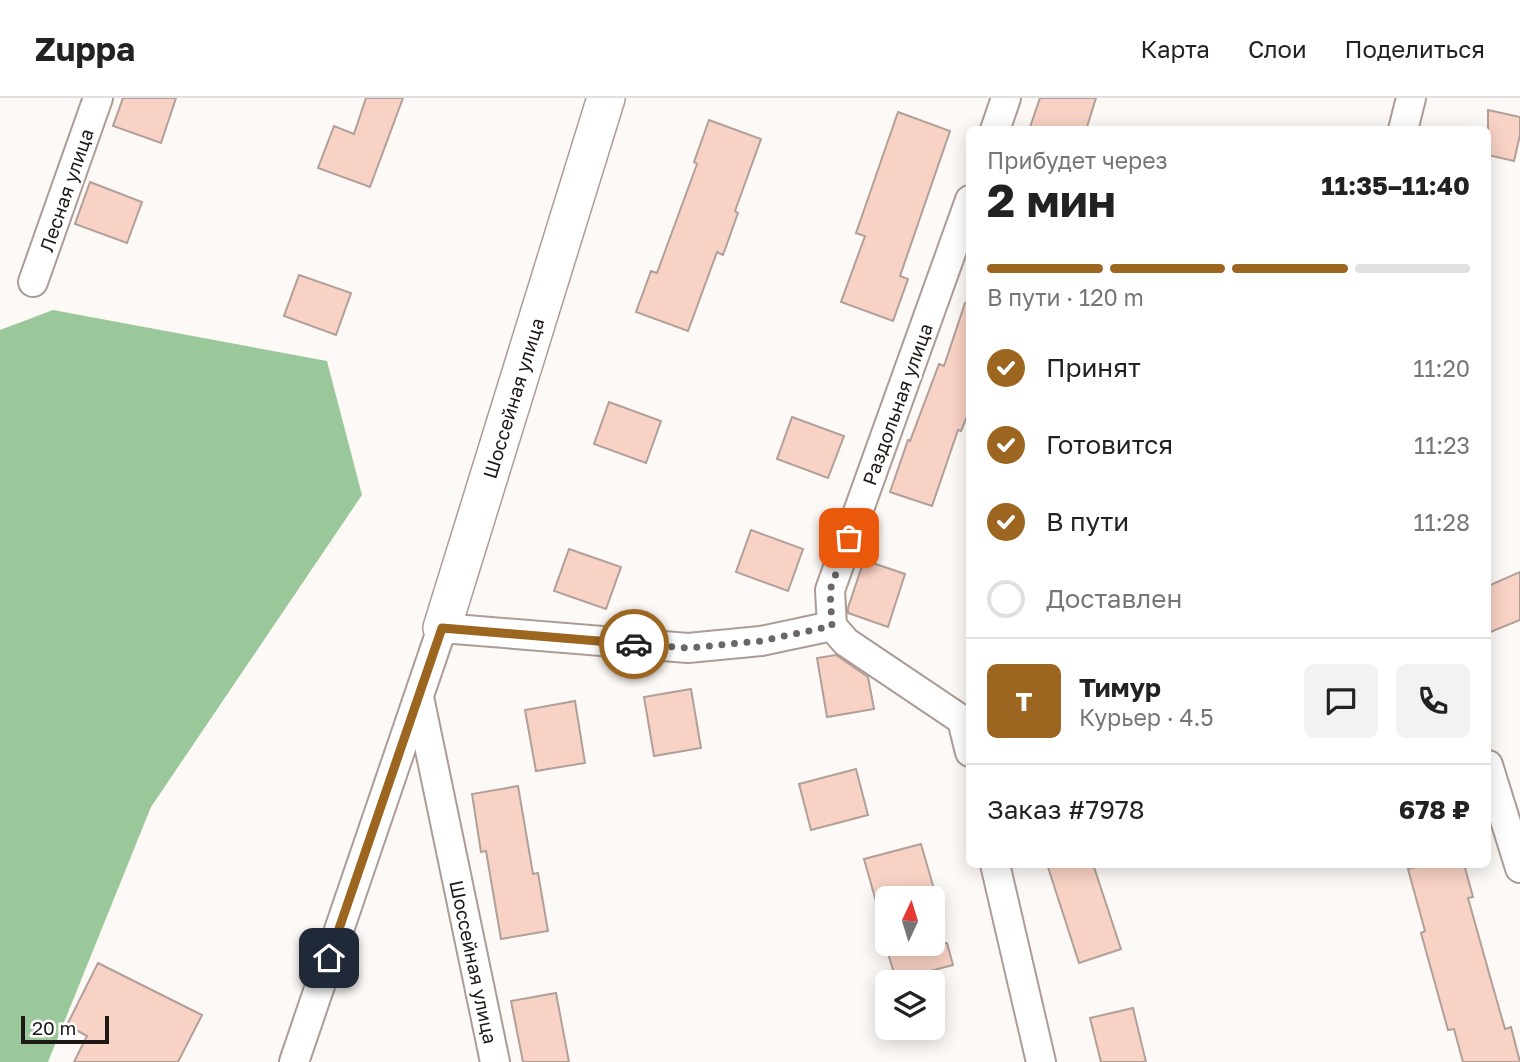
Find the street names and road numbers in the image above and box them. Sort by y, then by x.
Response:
street label: Лесная улица [34,125,98,255]
street label: Шоссейная улица [478,315,548,481]
street label: Раздольная улица [857,320,937,488]
street label: Шоссейная улица [445,878,503,1046]

